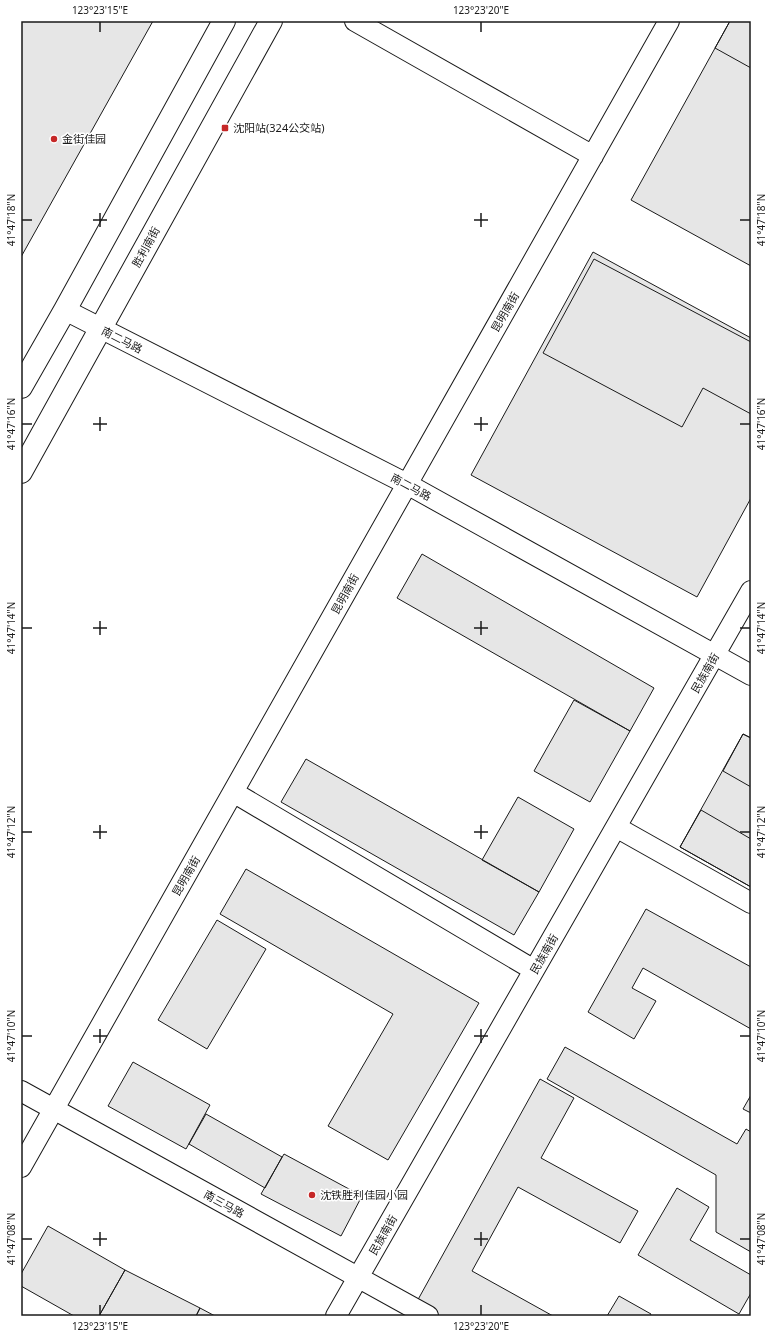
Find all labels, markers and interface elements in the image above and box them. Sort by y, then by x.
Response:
text: 123°23'15"E [72,3,128,17]
text: 123°23'20"E [453,3,509,17]
place label: 沈阳站(324公交站) [233,120,324,135]
marker: 沈阳站(324公交站) [220,123,230,133]
place label: 金街佳园 [62,131,106,146]
marker: 金街佳园 [49,134,59,144]
text: 41°47'18"N [4,194,18,246]
text: 41°47'18"N [754,194,768,246]
street label: 胜利南街 [128,224,163,270]
street label: 昆明南街 [487,289,522,335]
street label: 南二马路 [99,323,145,356]
text: 41°47'16"N [4,398,18,450]
text: 41°47'16"N [754,398,768,450]
street label: 南二马路 [388,470,434,504]
street label: 昆明南街 [327,571,362,617]
text: 41°47'14"N [4,602,18,654]
text: 41°47'14"N [754,602,768,654]
street label: 民族南街 [687,650,722,696]
text: 41°47'12"N [4,806,18,858]
text: 41°47'12"N [754,806,768,858]
street label: 昆明南街 [168,853,203,899]
street label: 民族南街 [526,931,561,977]
text: 41°47'10"N [4,1010,18,1062]
text: 41°47'10"N [754,1010,768,1062]
street label: 南三马路 [201,1186,247,1221]
place label: 沈铁胜利佳园小园 [320,1187,408,1202]
marker: 沈铁胜利佳园小园 [307,1190,317,1200]
street label: 民族南街 [365,1212,400,1258]
text: 41°47'08"N [4,1213,18,1265]
text: 41°47'08"N [754,1213,768,1265]
text: 123°23'15"E [72,1319,128,1333]
text: 123°23'20"E [453,1319,509,1333]

